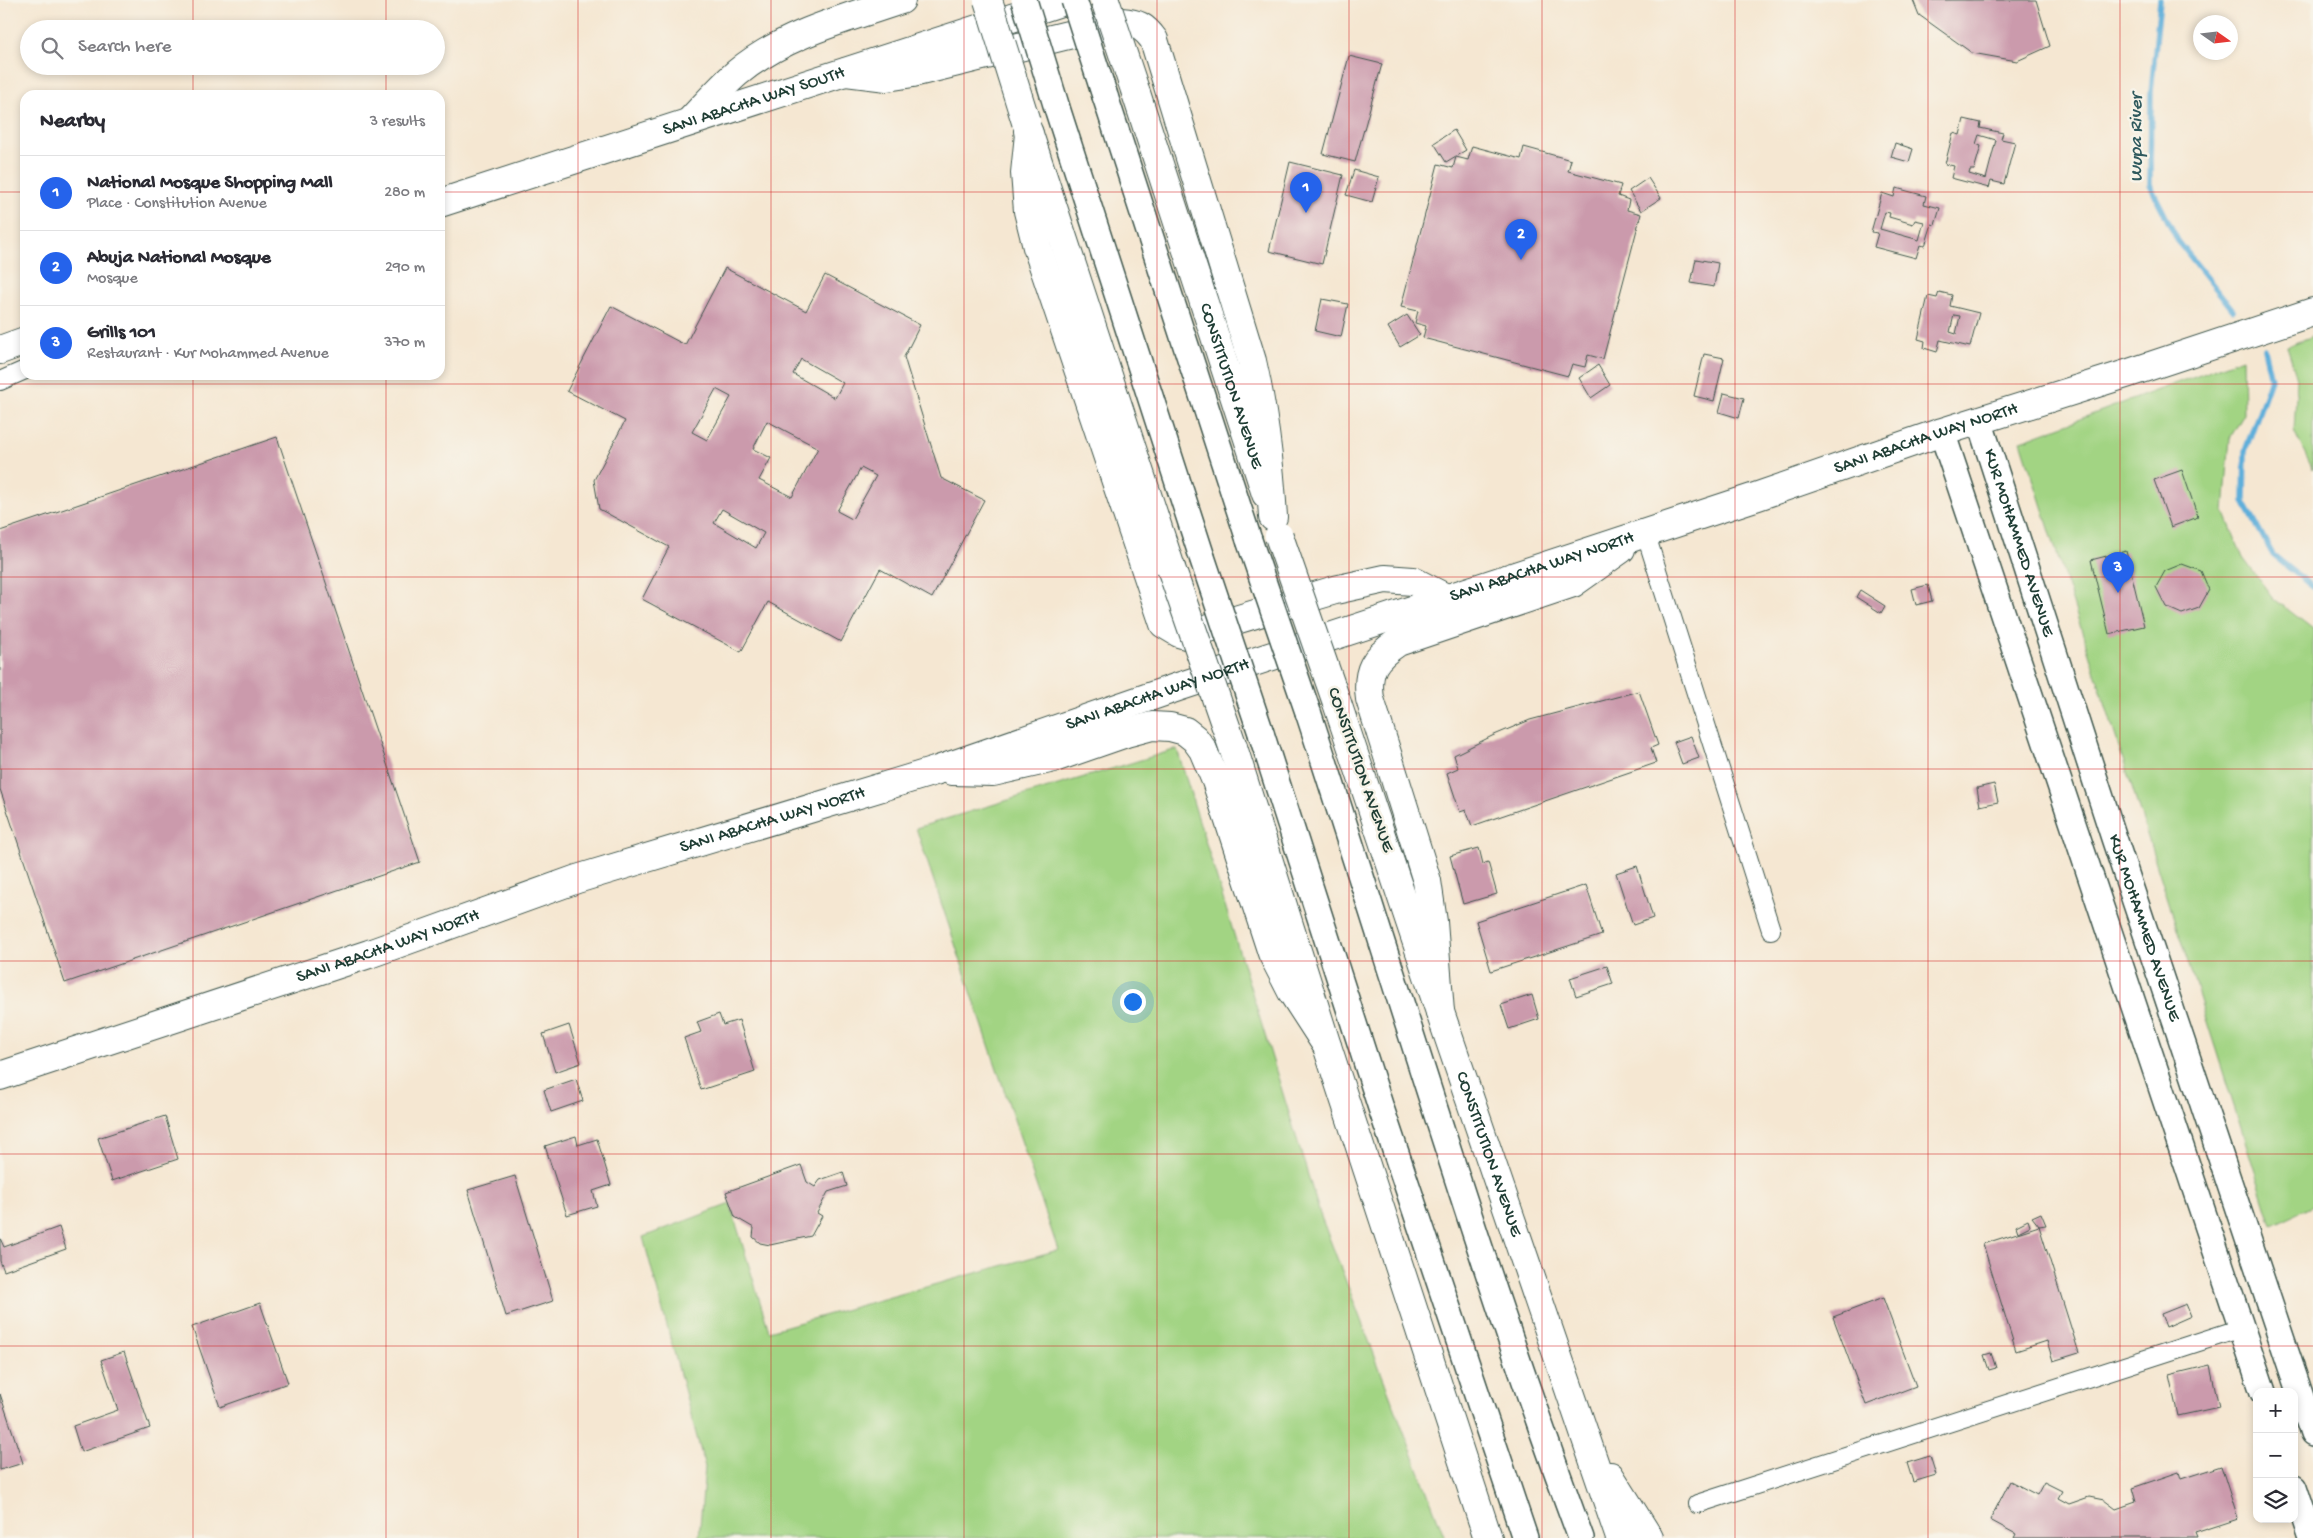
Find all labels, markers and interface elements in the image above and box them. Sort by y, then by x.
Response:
north arrow [2193,15,2238,60]
search box [20,20,445,75]
icon: search [38,34,66,62]
text: Search here [78,36,172,59]
street label: SANI ABACHA WAY SOUTH [660,62,848,141]
water label: Wupa River [2126,90,2149,182]
text: Nearby [40,110,105,135]
text: 3 results [370,113,425,132]
text: National Mosque Shopping Mall [87,172,333,195]
pin: 1 [1290,172,1322,213]
text: 1 [53,184,59,203]
text: 280 m [384,184,425,203]
text: Place · Constitution Avenue [87,195,267,214]
pin: 2 [1505,219,1537,260]
text: Abuja National Mosque [87,247,271,270]
text: 2 [52,259,60,278]
text: 290 m [385,259,425,278]
text: Mosque [87,270,138,289]
street label: CONSTITUTION AVENUE [1194,300,1268,472]
text: Grills 101 [87,322,156,345]
text: 3 [52,334,60,353]
text: 370 m [384,334,425,353]
text: Restaurant · Kur Mohammed Avenue [87,345,329,364]
street label: SANI ABACHA WAY NORTH [1831,398,2021,479]
street label: KUR MOHAMMED AVENUE [1979,446,2059,640]
street label: SANI ABACHA WAY NORTH [1447,527,1637,607]
pin: 3 [2102,552,2134,593]
street label: SANI ABACHA WAY NORTH [1063,654,1253,736]
street label: CONSTITUTION AVENUE [1322,685,1398,856]
street label: SANI ABACHA WAY NORTH [677,782,868,858]
street label: KUR MOHAMMED AVENUE [2103,832,2185,1025]
street label: SANI ABACHA WAY NORTH [294,904,483,988]
your location [1120,989,1146,1015]
street label: CONSTITUTION AVENUE [1451,1069,1527,1240]
map controls [2253,1388,2298,1523]
button: + [2253,1388,2298,1433]
button: − [2253,1433,2298,1478]
button: layers [2253,1478,2298,1523]

